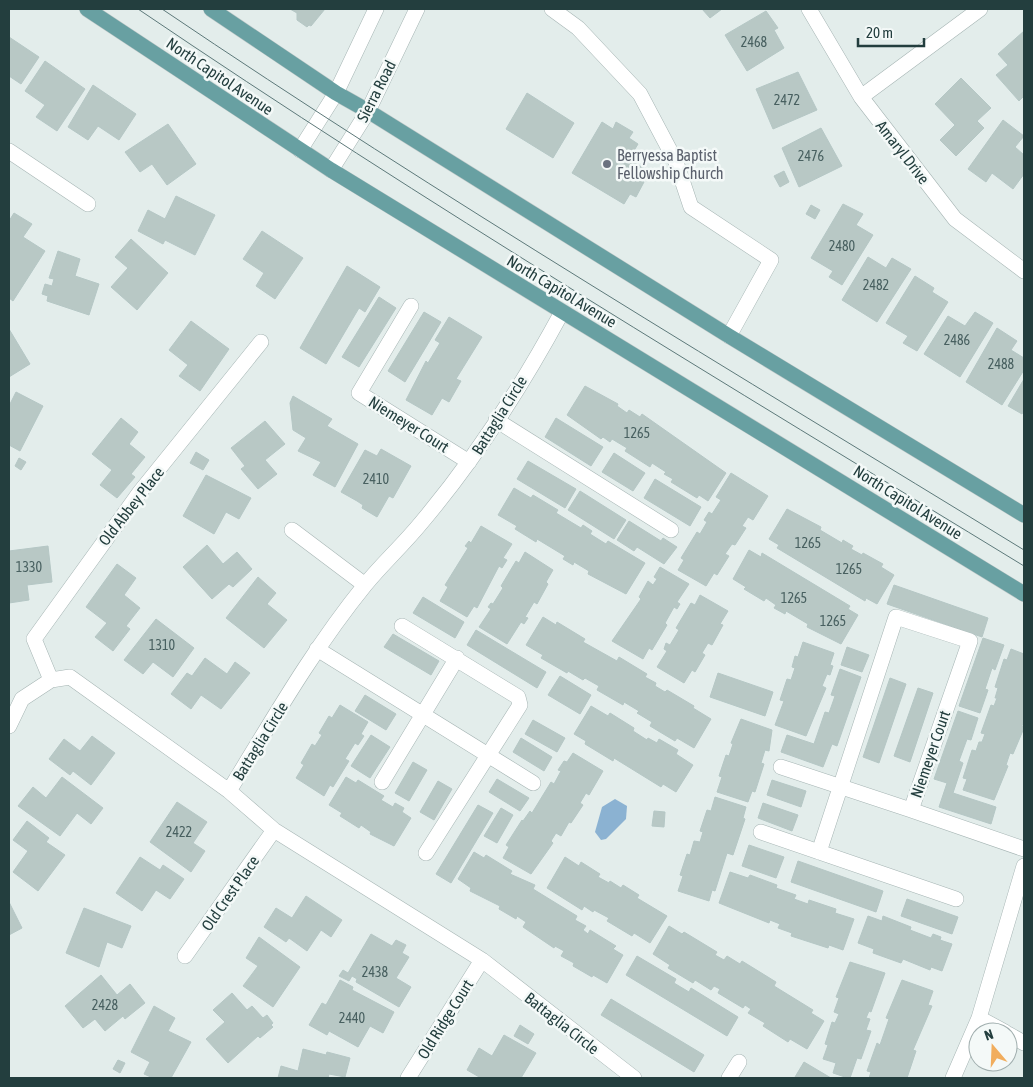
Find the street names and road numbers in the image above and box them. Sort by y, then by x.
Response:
street label: North Capitol Avenue [163,34,277,119]
street label: Sierra Road [353,57,399,125]
street label: Amaryl Drive [872,117,933,188]
street label: North Capitol Avenue [503,251,620,332]
street label: Battaglia Circle [468,372,531,458]
street label: Niemeyer Court [365,392,453,457]
street label: North Capitol Avenue [850,461,966,544]
street label: Old Abbey Place [95,463,168,550]
street label: Battaglia Circle [229,698,292,784]
street label: Niemeyer Court [907,708,954,800]
street label: Old Crest Place [198,852,262,934]
street label: Old Ridge Court [413,976,478,1063]
street label: Battaglia Circle [521,989,603,1058]

